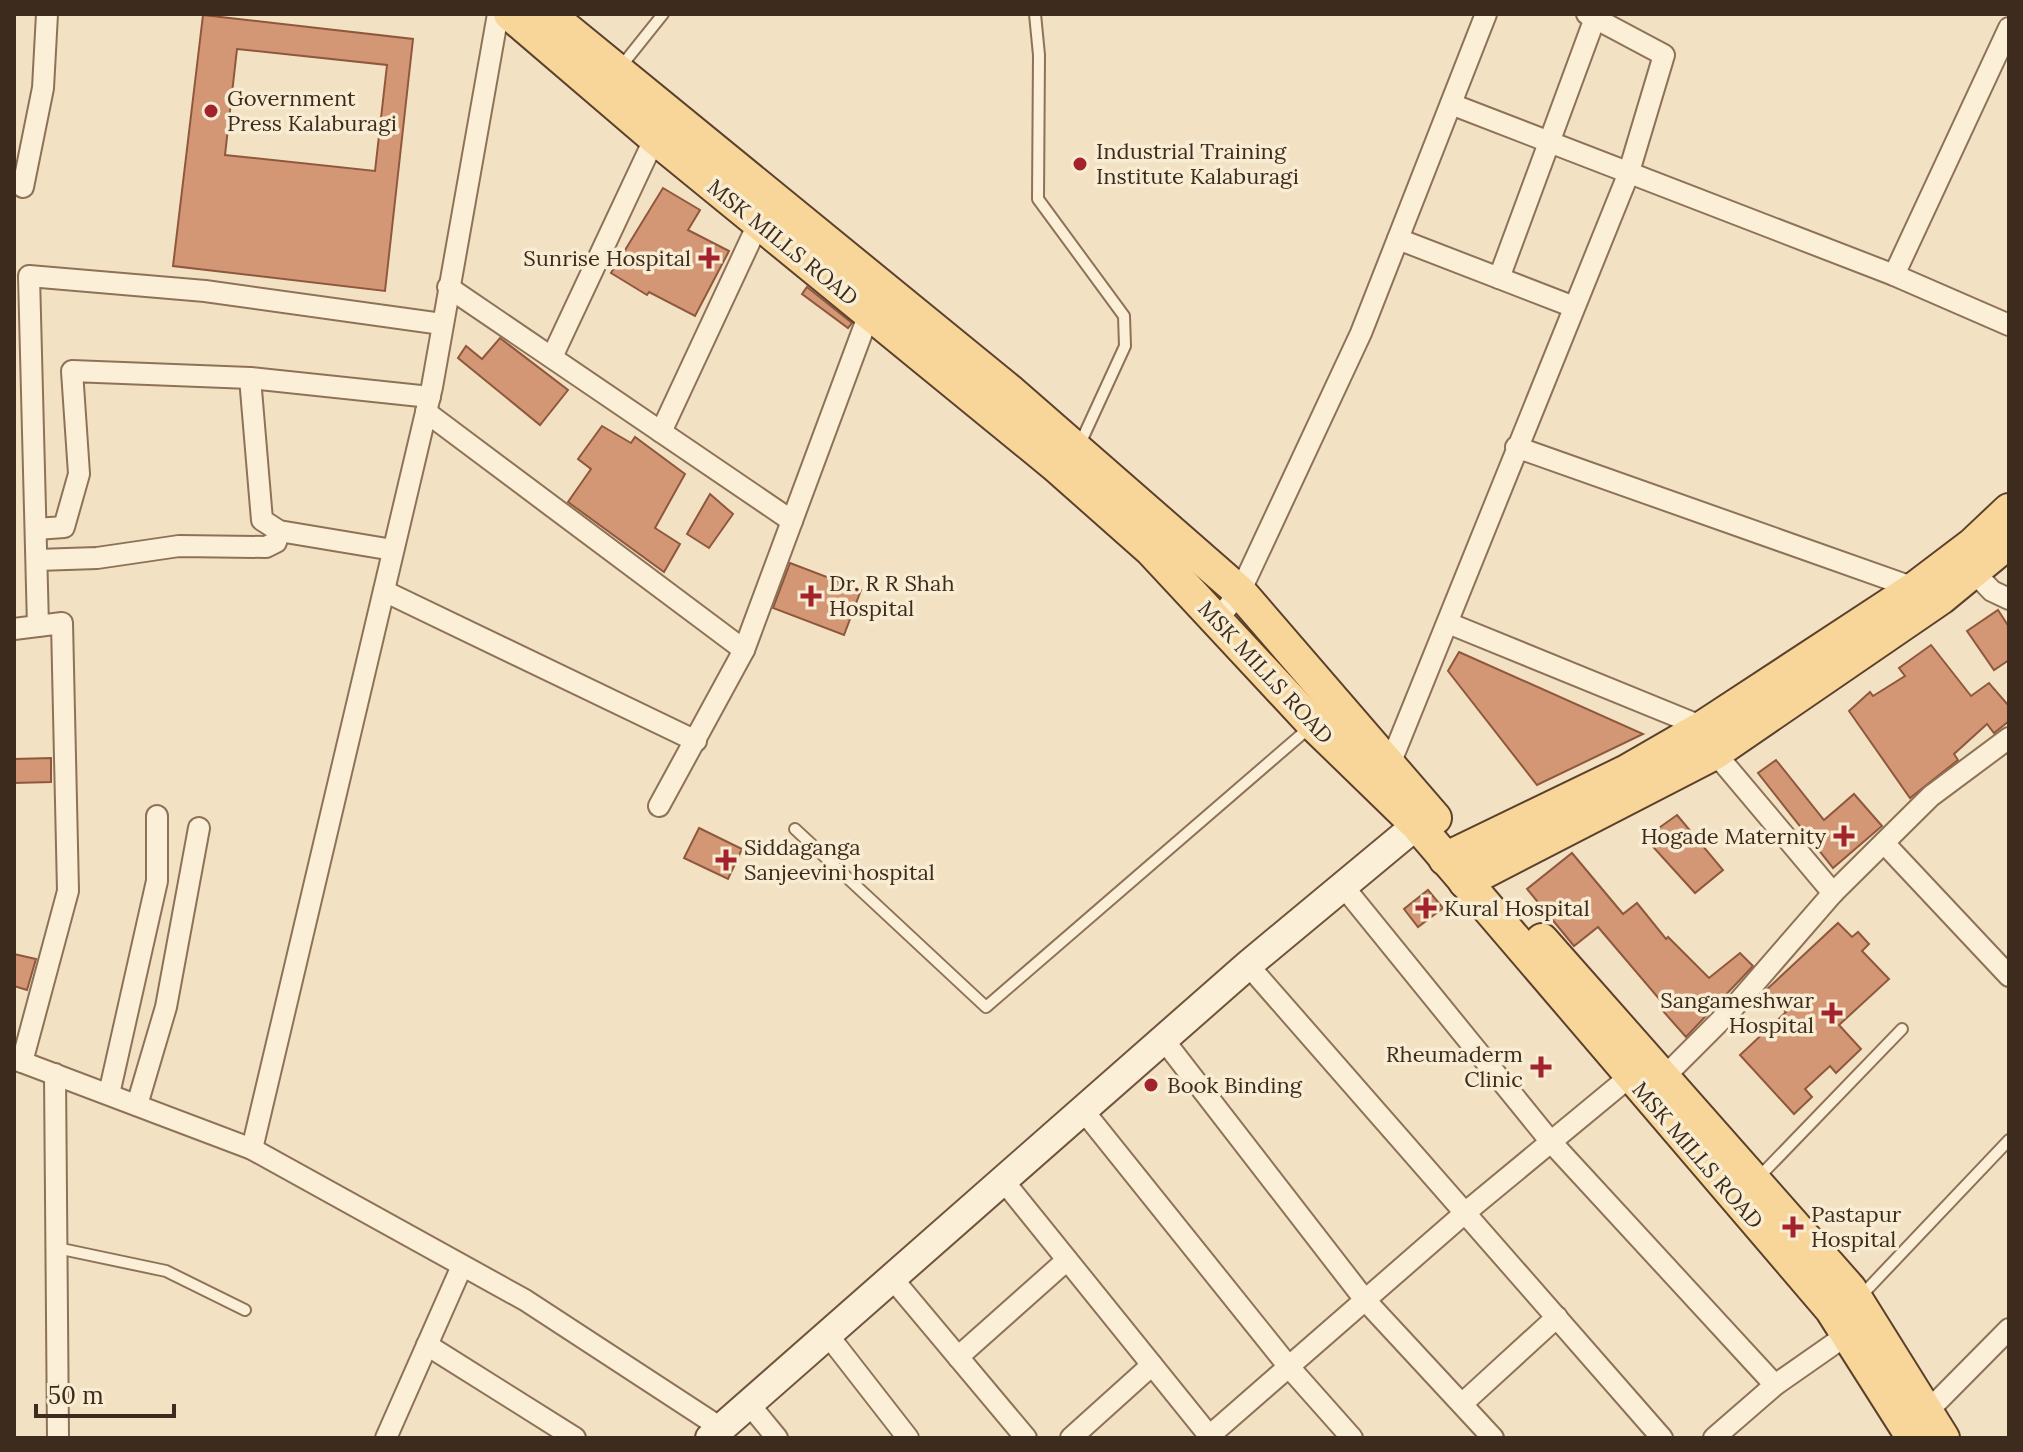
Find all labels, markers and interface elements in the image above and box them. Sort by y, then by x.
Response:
place label: Government Press Kalaburagi [227,84,397,137]
marker: Government Press Kalaburagi [202,102,220,120]
place label: Industrial Training Institute Kalaburagi [1096,137,1299,190]
marker: Industrial Training Institute Kalaburagi [1071,155,1089,173]
street label: MSK MILLS ROAD [702,173,864,311]
place label: Sunrise Hospital [523,244,691,272]
marker: Sunrise Hospital [698,247,720,269]
place label: Dr. R R Shah Hospital [829,569,955,622]
marker: Dr. R R Shah Hospital [800,585,822,607]
street label: MSK MILLS ROAD [1192,594,1340,750]
place label: Hogade Maternity [1641,822,1826,850]
marker: Hogade Maternity [1833,825,1855,847]
place label: Siddaganga Sanjeevini hospital [744,833,935,886]
marker: Siddaganga Sanjeevini hospital [715,849,737,871]
place label: Kural Hospital [1444,894,1590,922]
marker: Kural Hospital [1415,897,1437,919]
place label: Sangameshwar Hospital [1660,986,1814,1039]
marker: Sangameshwar Hospital [1821,1002,1843,1024]
place label: Rheumaderm Clinic [1386,1040,1523,1093]
marker: Rheumaderm Clinic [1530,1056,1552,1078]
place label: Book Binding [1167,1071,1303,1099]
marker: Book Binding [1142,1076,1160,1094]
street label: MSK MILLS ROAD [1626,1076,1770,1234]
place label: Pastapur Hospital [1811,1200,1902,1253]
marker: Pastapur Hospital [1782,1216,1804,1238]
scale bar [36,1368,174,1418]
text: 50 m [48,1380,104,1411]

